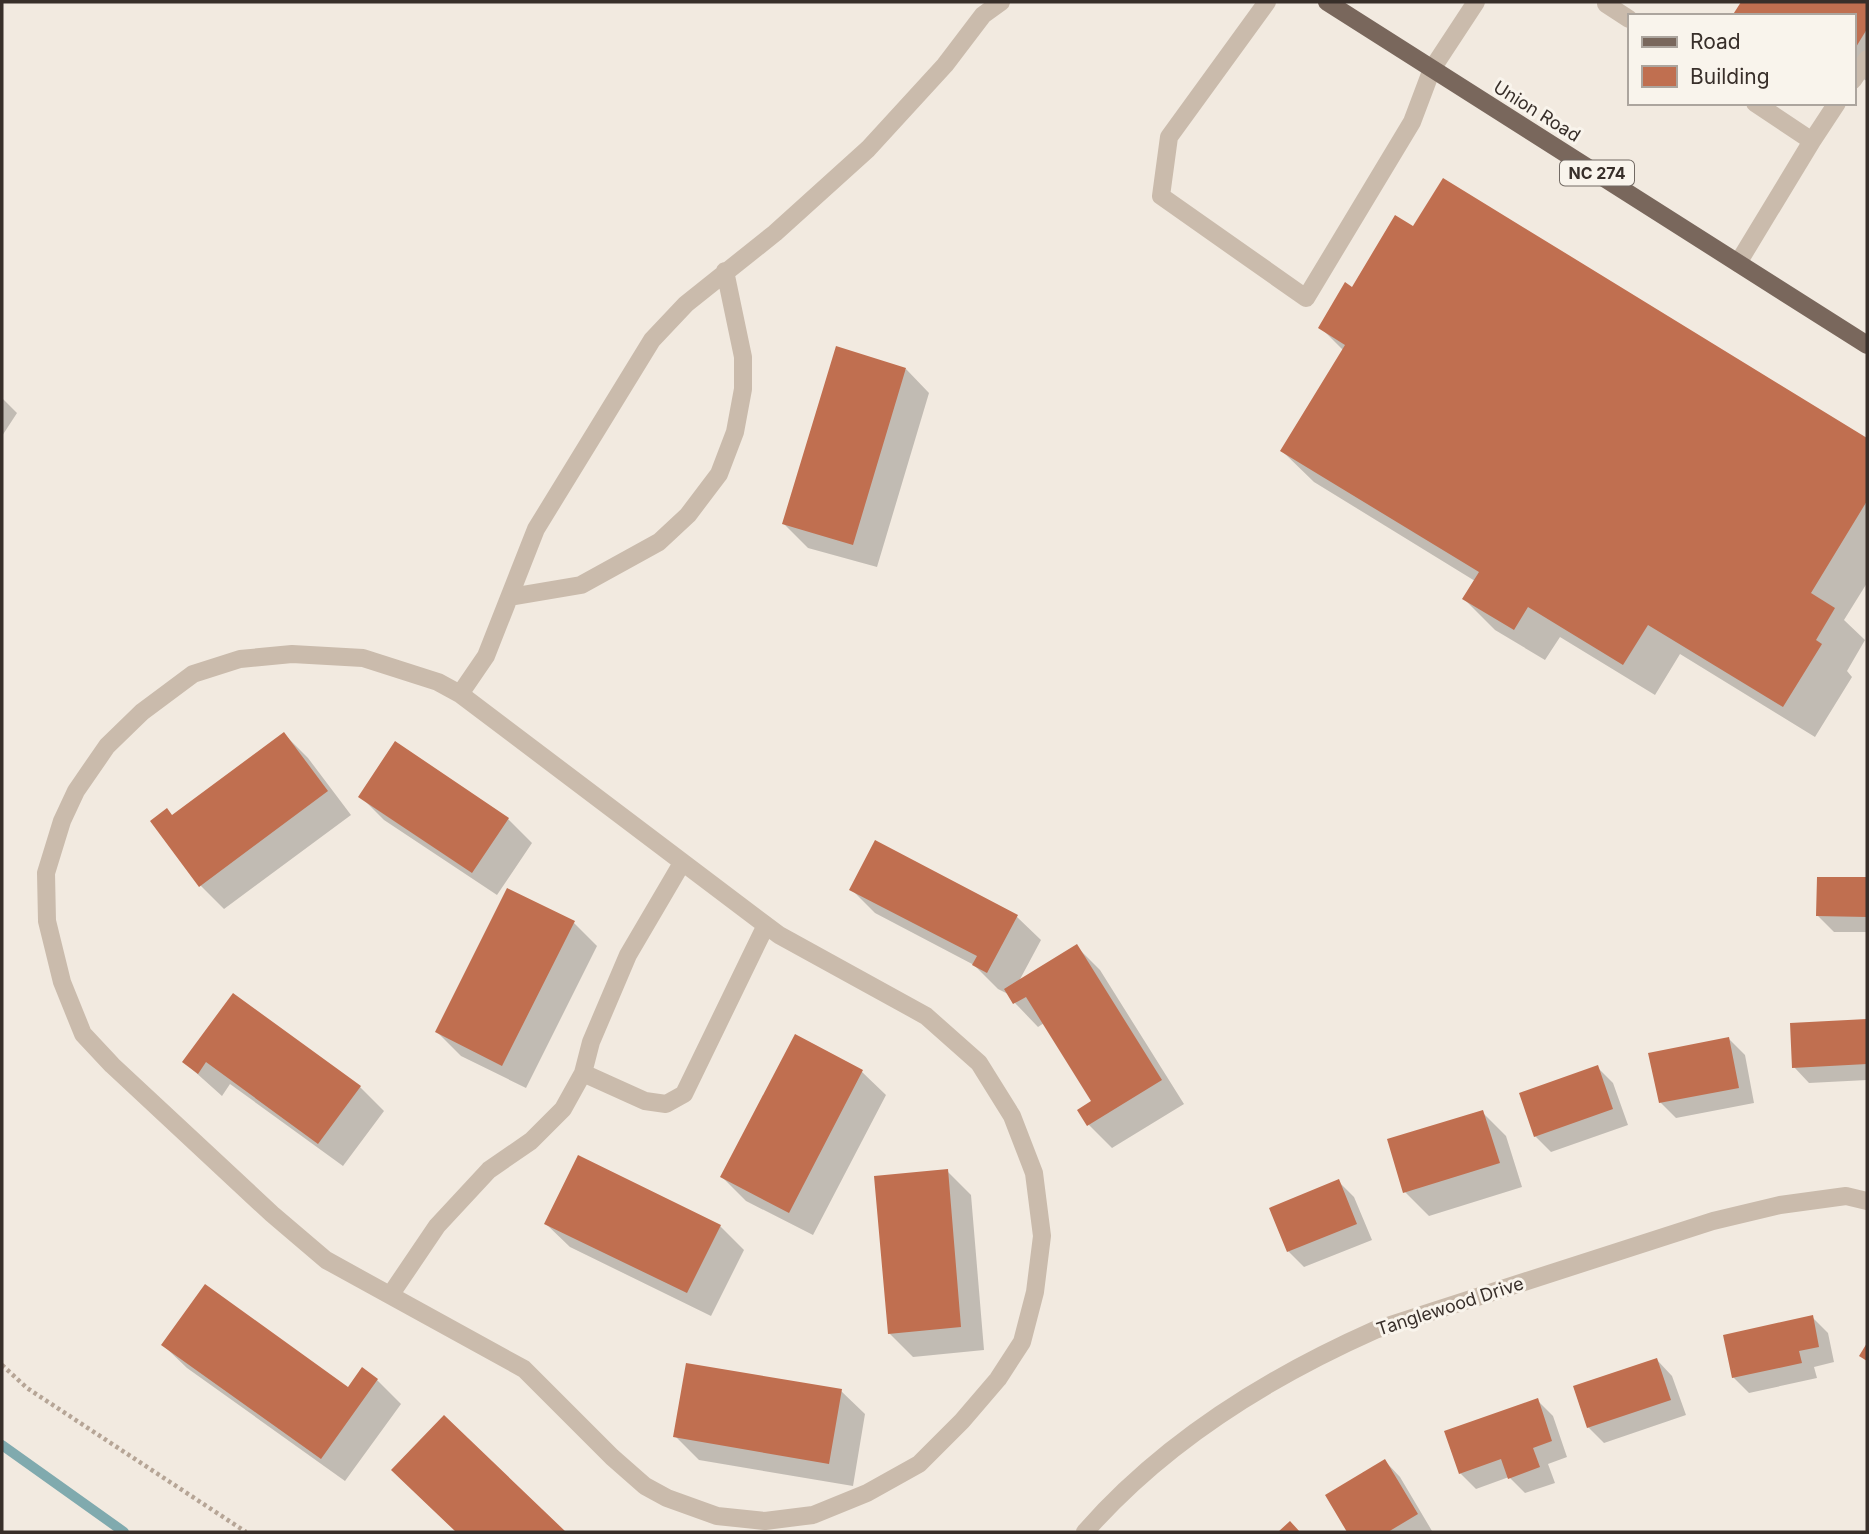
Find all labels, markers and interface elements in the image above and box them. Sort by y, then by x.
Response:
legend [1628,14,1855,105]
text: Road [1690,29,1741,54]
text: Building [1690,64,1770,89]
street label: Union Road [1490,76,1584,146]
road number: NC 274 [1560,160,1634,186]
street label: Tanglewood Drive [1374,1272,1526,1340]

